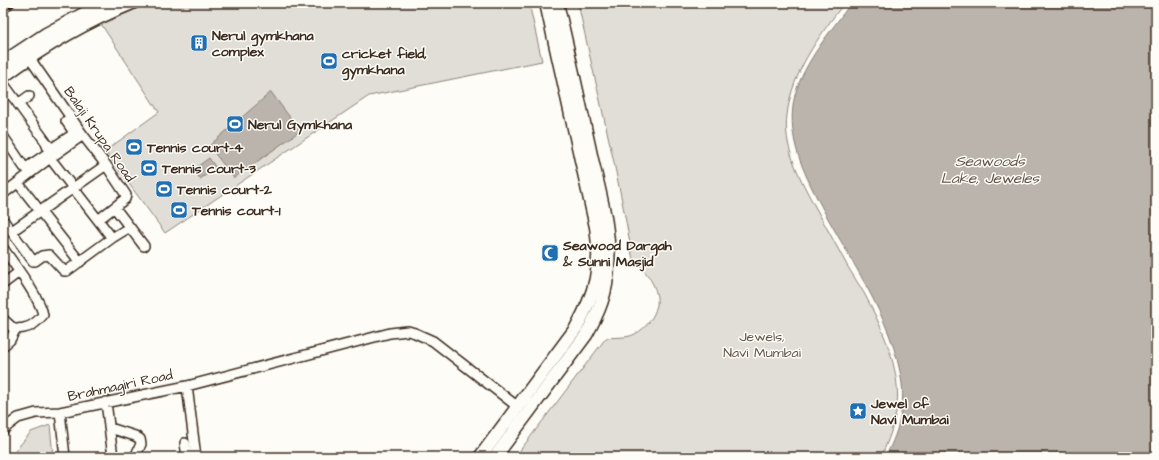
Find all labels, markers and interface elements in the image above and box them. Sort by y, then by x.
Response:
place label: Nerul gymkhana complex [212,26,314,62]
building icon: Nerul gymkhana complex [189,33,209,53]
place label: cricket field, gymkhana [342,44,427,81]
sports icon: cricket field, gymkhana [319,51,339,71]
street label: Balaji Krupa Road [59,83,140,186]
sports icon: Nerul Gymkhana [225,114,245,134]
place label: Nerul Gymkhana [248,115,353,135]
sports icon: Tennis court-4 [124,137,144,157]
place label: Tennis court-4 [146,138,244,158]
water label: Seawoods Lake, Jeweles [941,151,1041,189]
sports icon: Tennis court-3 [139,158,159,178]
place label: Tennis court-3 [161,159,257,179]
sports icon: Tennis court-2 [154,179,174,199]
place label: Tennis court-2 [176,180,273,200]
sports icon: Tennis court-1 [169,200,189,220]
place label: Tennis court-1 [191,201,281,221]
place label: Seawood Dargah & Sunni Masjid [562,236,673,272]
mosque icon: Seawood Dargah & Sunni Masjid [540,243,560,263]
park label: Jewels, Navi Mumbai [723,327,801,363]
street label: Brahmagiri Road [66,365,174,407]
place label: Jewel of Navi Mumbai [870,394,949,430]
place icon: Jewel of Navi Mumbai [848,401,868,421]

